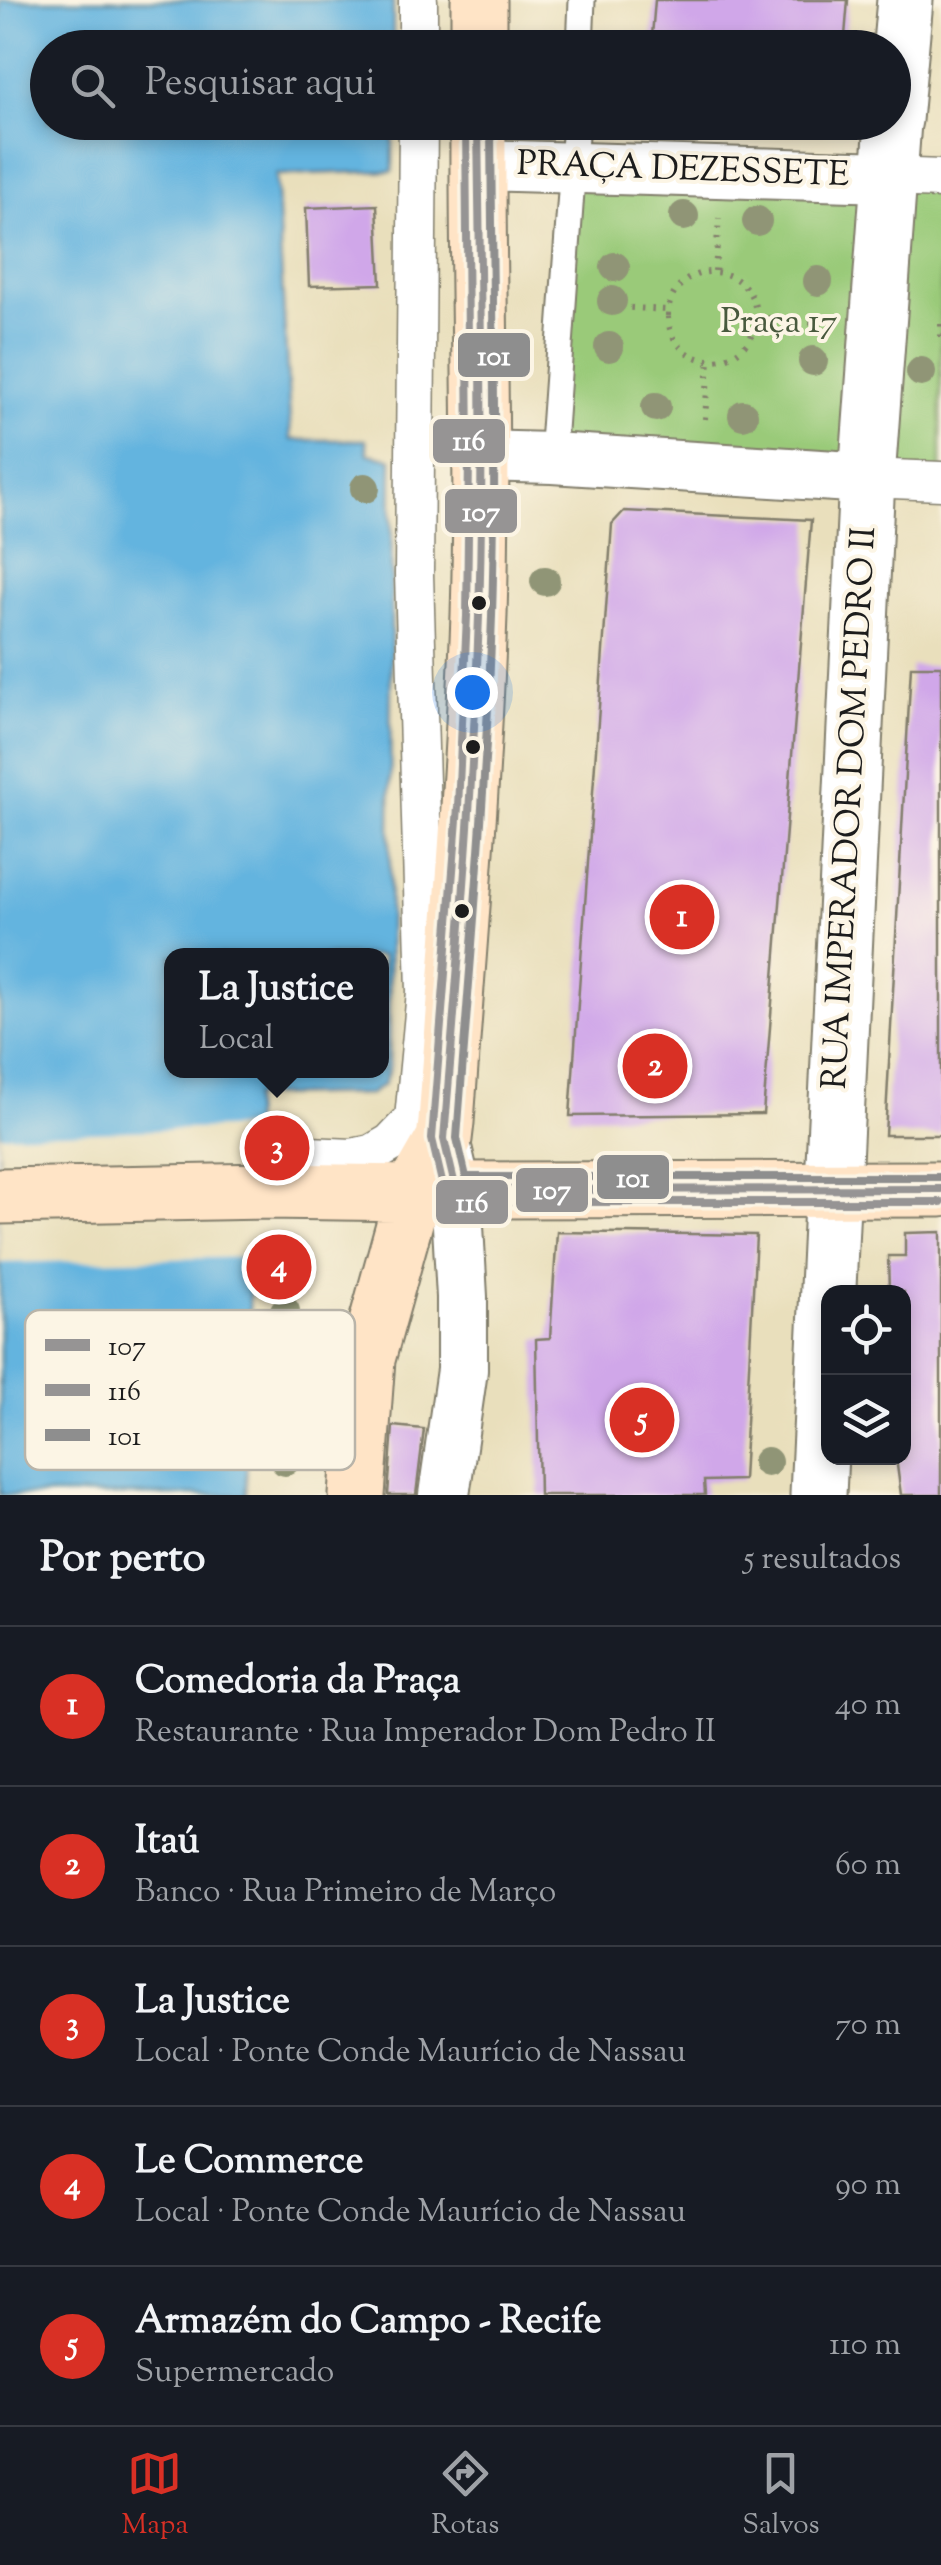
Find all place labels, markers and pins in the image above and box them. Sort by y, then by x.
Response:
unlabelled marker [469,593,489,613]
unlabelled marker [463,737,483,757]
pin: 1 [650,880,714,954]
unlabelled marker [452,901,472,921]
pin: 2 [622,1028,688,1104]
pin: 3 [244,1110,310,1186]
pin: 4 [246,1230,312,1304]
pin: 5 [610,1382,674,1458]

